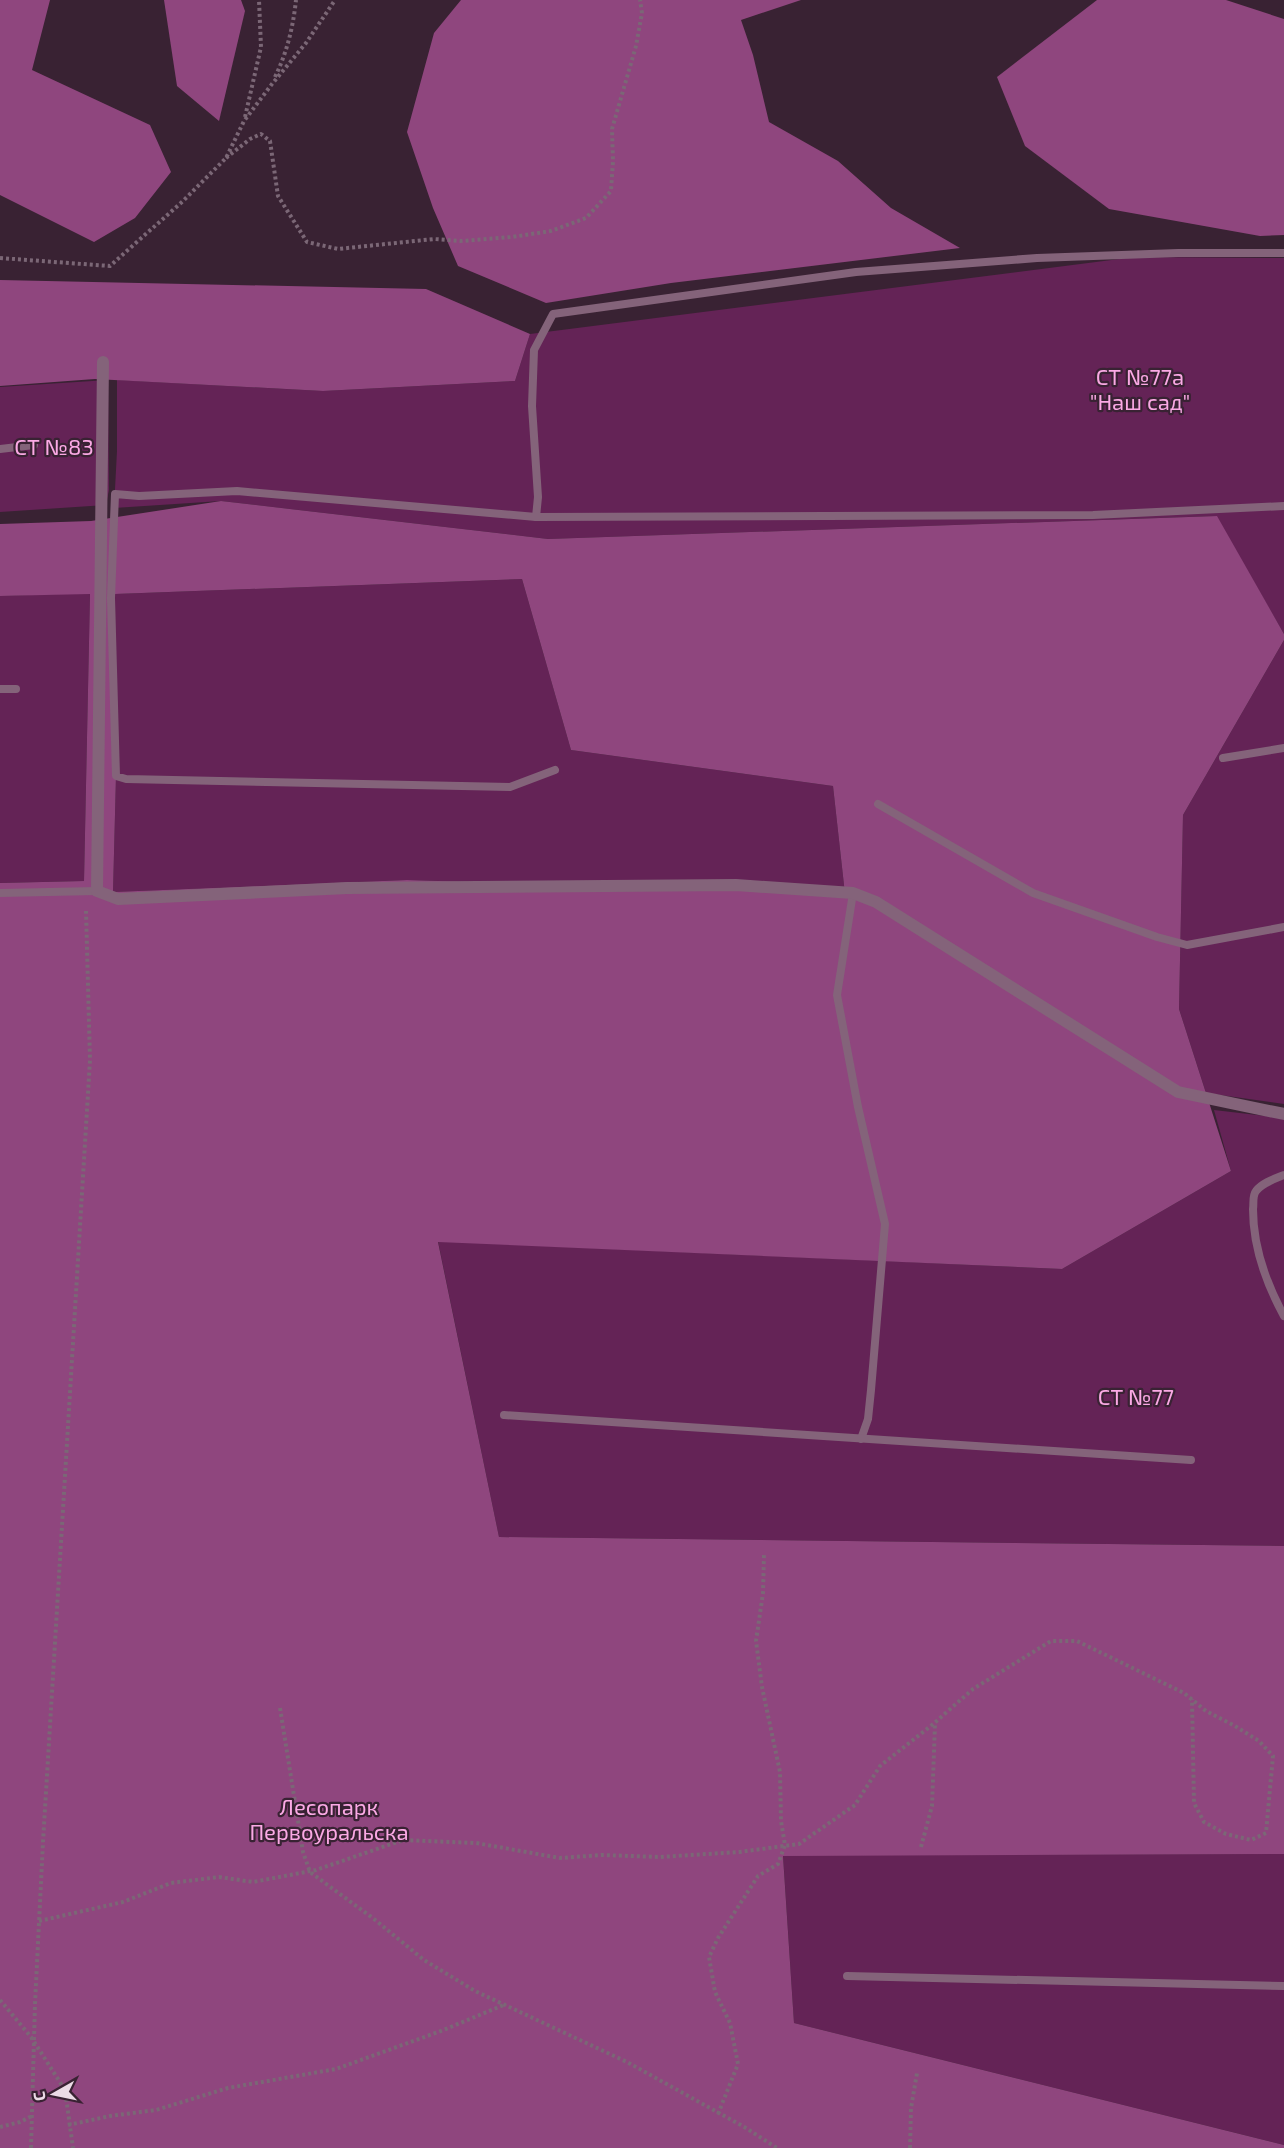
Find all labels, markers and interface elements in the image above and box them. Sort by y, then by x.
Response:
park label: СТ №77а "Наш сад" [1090,363,1190,414]
park label: СТ №83 [14,433,94,459]
park label: СТ №77 [1098,1383,1174,1409]
park label: Лесопарк Первоуральска [249,1793,409,1845]
north arrow [24,2064,84,2124]
text: С [29,2090,49,2103]

